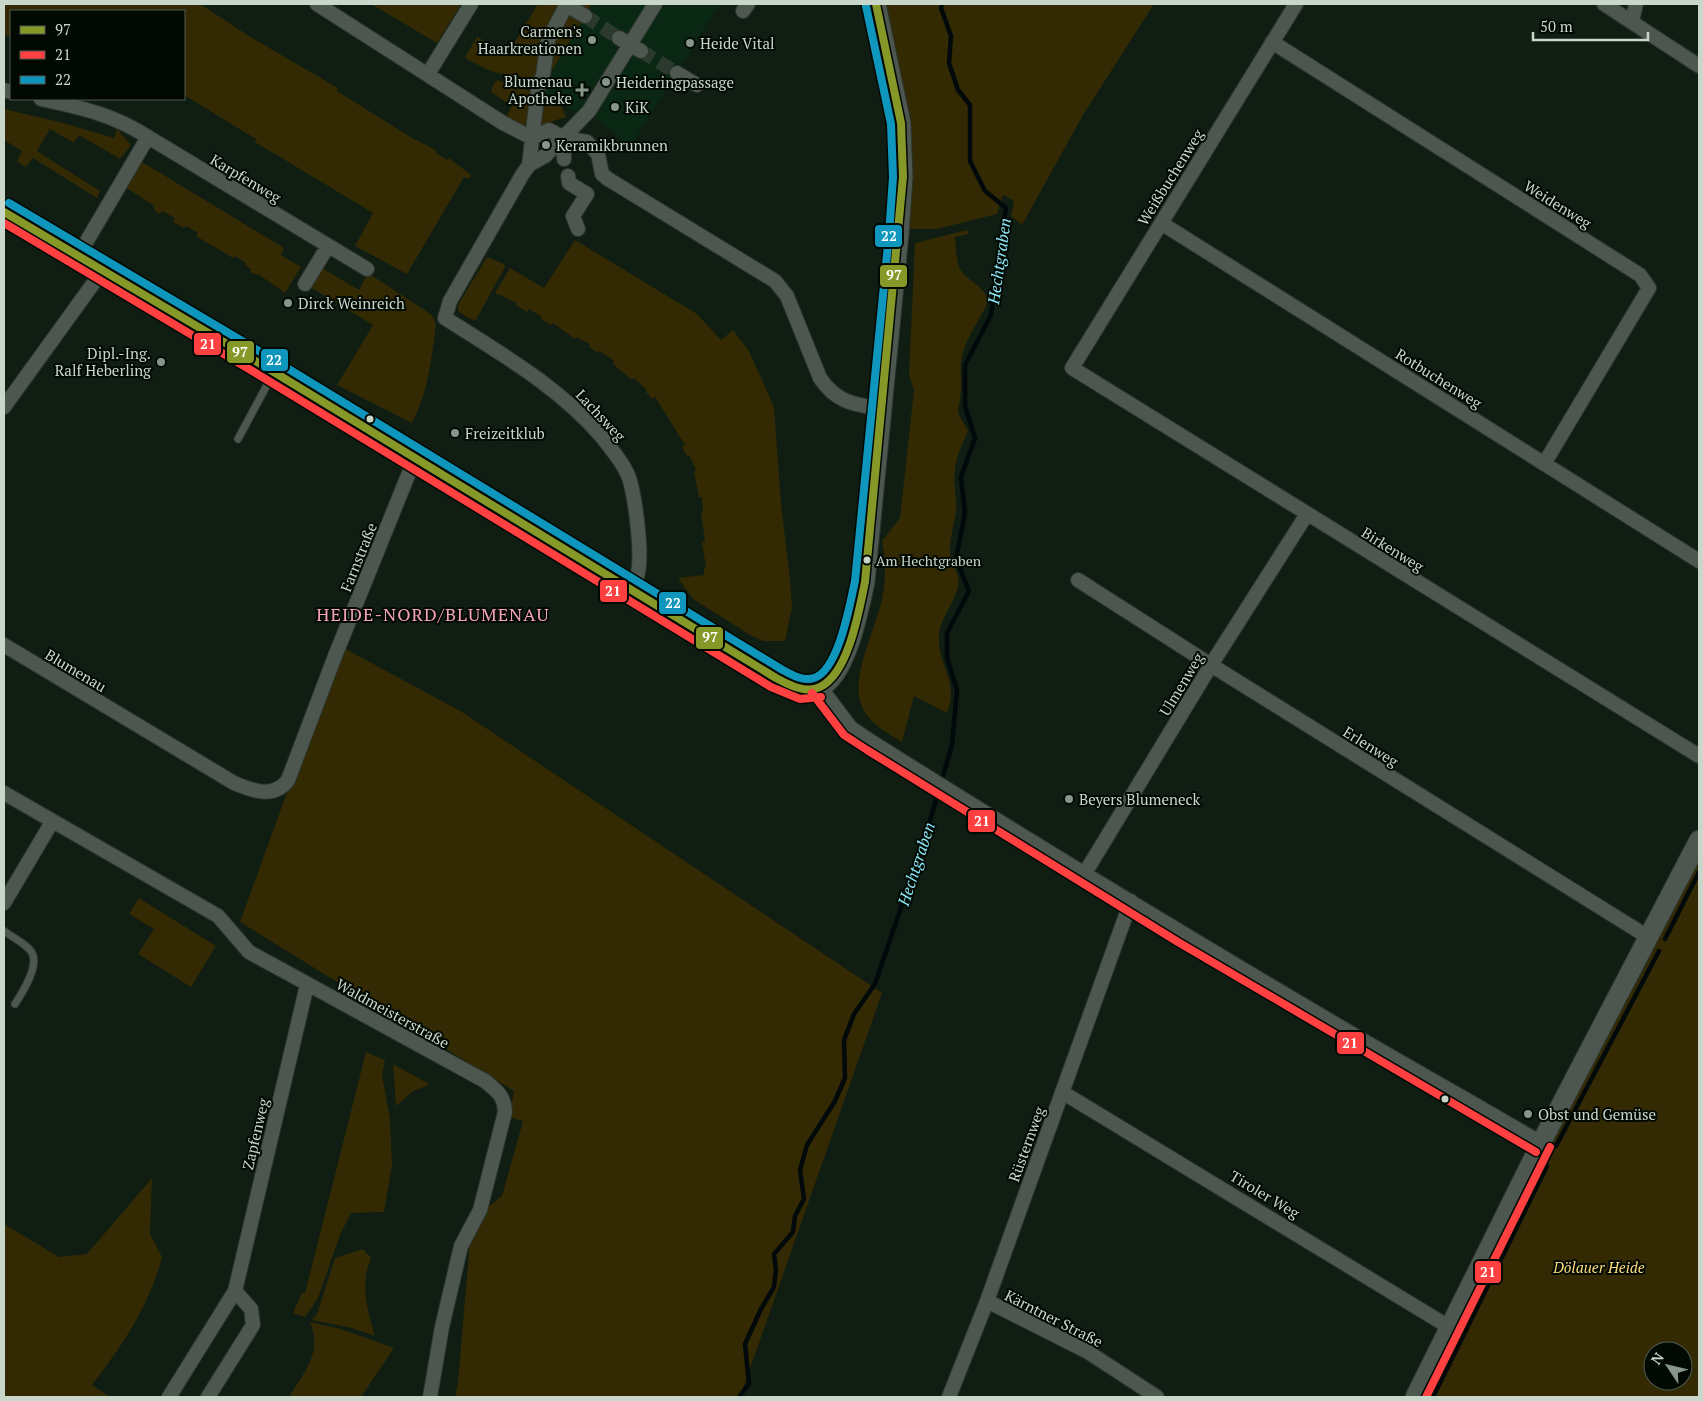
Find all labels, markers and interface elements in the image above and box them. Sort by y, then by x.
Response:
legend [10,10,185,100]
scale bar [1533,10,1648,42]
text: 50 m [1540,16,1573,36]
text: 97 [55,19,71,39]
place label: Carmen's Haarkreationen [478,21,582,58]
place label: Heide Vital [700,33,775,53]
marker: Carmen's Haarkreationen [586,34,598,46]
marker: Heide Vital [684,37,696,49]
text: 21 [55,44,71,64]
text: 22 [55,69,71,89]
place label: Blumenau Apotheke [504,71,572,108]
place label: Heideringpassage [616,72,734,92]
marker: Heideringpassage [600,76,612,88]
marker: Blumenau Apotheke [576,84,588,96]
place label: KiK [625,97,649,117]
marker: KiK [609,101,621,113]
street label: Weißbuchenweg [1132,124,1208,229]
place label: Keramikbrunnen [556,135,668,155]
marker: Keramikbrunnen [540,139,552,151]
street label: Karpfenweg [207,149,286,207]
street label: Weidenweg [1520,175,1596,233]
water label: Hechtgraben [982,217,1016,306]
line badge: 22 [874,224,903,248]
text: 22 [881,226,897,245]
line badge: 97 [879,264,908,288]
text: 97 [886,265,902,284]
place label: Dirck Weinreich [298,293,405,313]
marker: Dirck Weinreich [282,297,294,309]
line badge: 21 [193,332,222,356]
text: 21 [200,334,216,353]
line badge: 97 [226,340,255,364]
text: 97 [232,342,248,361]
place label: Dipl.-Ing. Ralf Heberling [55,343,152,380]
street label: Rotbuchenweg [1392,344,1487,413]
line badge: 22 [260,348,289,372]
text: 22 [266,350,282,369]
marker: Dipl.-Ing. Ralf Heberling [155,356,167,368]
street label: Lachsweg [572,385,631,446]
unlabelled marker [365,414,375,424]
place label: Freizeitklub [465,423,545,443]
marker: Freizeitklub [449,427,461,439]
street label: Farnstraße [335,519,381,595]
street label: Birkenweg [1358,522,1429,577]
place label: Am Hechtgraben [876,551,982,570]
marker: Am Hechtgraben [862,555,872,565]
line badge: 21 [599,579,628,603]
text: 21 [605,581,621,600]
line badge: 22 [658,591,687,615]
text: 22 [665,593,681,612]
district label: HEIDE-NORD/BLUMENAU [316,602,550,626]
line badge: 97 [695,626,724,650]
text: 97 [702,627,718,646]
street label: Blumenau [42,644,111,696]
street label: Ulmenweg [1154,648,1208,719]
street label: Erlenweg [1340,721,1403,771]
place label: Beyers Blumeneck [1079,789,1201,809]
marker: Beyers Blumeneck [1063,793,1075,805]
line badge: 21 [967,809,996,833]
text: 21 [974,811,990,830]
water label: Hechtgraben [892,819,940,910]
street label: Waldmeisterstraße [333,974,453,1052]
line badge: 21 [1336,1031,1365,1055]
text: 21 [1342,1033,1358,1052]
unlabelled marker [1440,1094,1450,1104]
street label: Zapfenweg [237,1095,273,1172]
street label: Rüsternweg [1003,1103,1049,1184]
place label: Obst und Gemüse [1538,1104,1656,1124]
marker: Obst und Gemüse [1522,1108,1534,1120]
street label: Tiroler Weg [1227,1165,1304,1223]
park label: Dölauer Heide [1552,1257,1645,1277]
line badge: 21 [1474,1260,1502,1284]
text: 21 [1480,1262,1496,1281]
street label: Kärntner Straße [1002,1285,1106,1351]
north arrow [1643,1341,1693,1391]
text: N [1646,1348,1668,1368]

